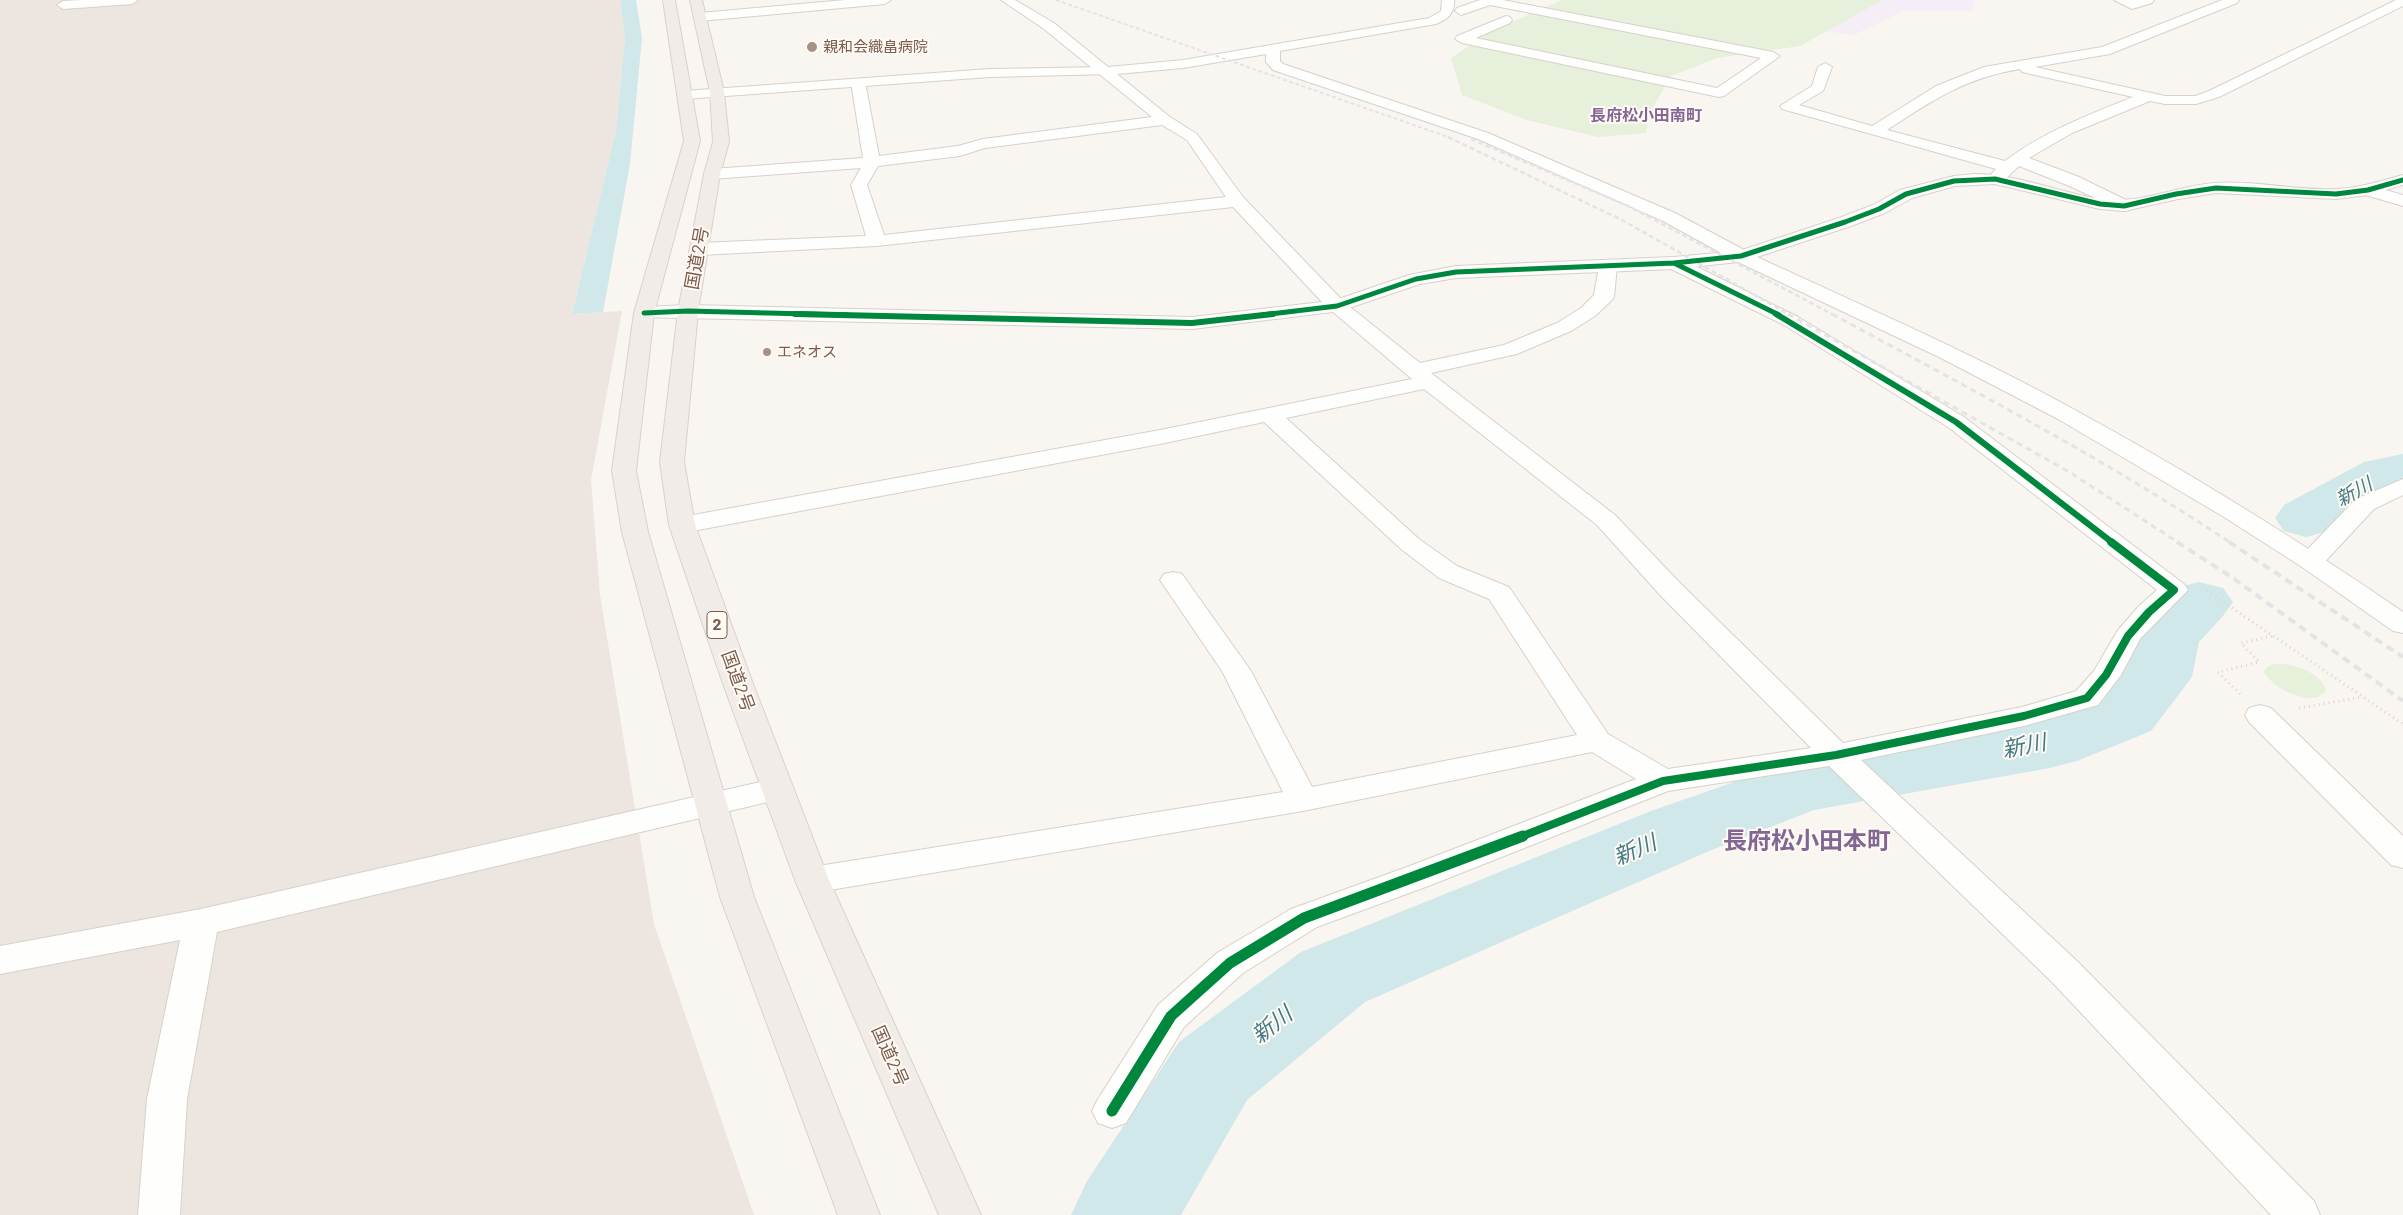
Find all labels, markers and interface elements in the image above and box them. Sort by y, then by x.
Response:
place label: 親和会織畠病院 [823,38,928,56]
marker: 親和会織畠病院 [805,40,819,54]
district label: 長府松小田南町 [1590,106,1702,126]
street label: 国道2号 [681,225,713,291]
place label: エネオス [777,343,837,361]
marker: エネオス [761,346,773,358]
water label: 新川 [2332,473,2376,511]
road number: 2 [707,612,727,638]
street label: 国道2号 [717,647,759,715]
water label: 新川 [2000,729,2048,763]
district label: 長府松小田本町 [1723,827,1891,855]
water label: 新川 [1610,829,1660,871]
water label: 新川 [1247,1001,1297,1049]
street label: 国道2号 [867,1023,913,1089]

